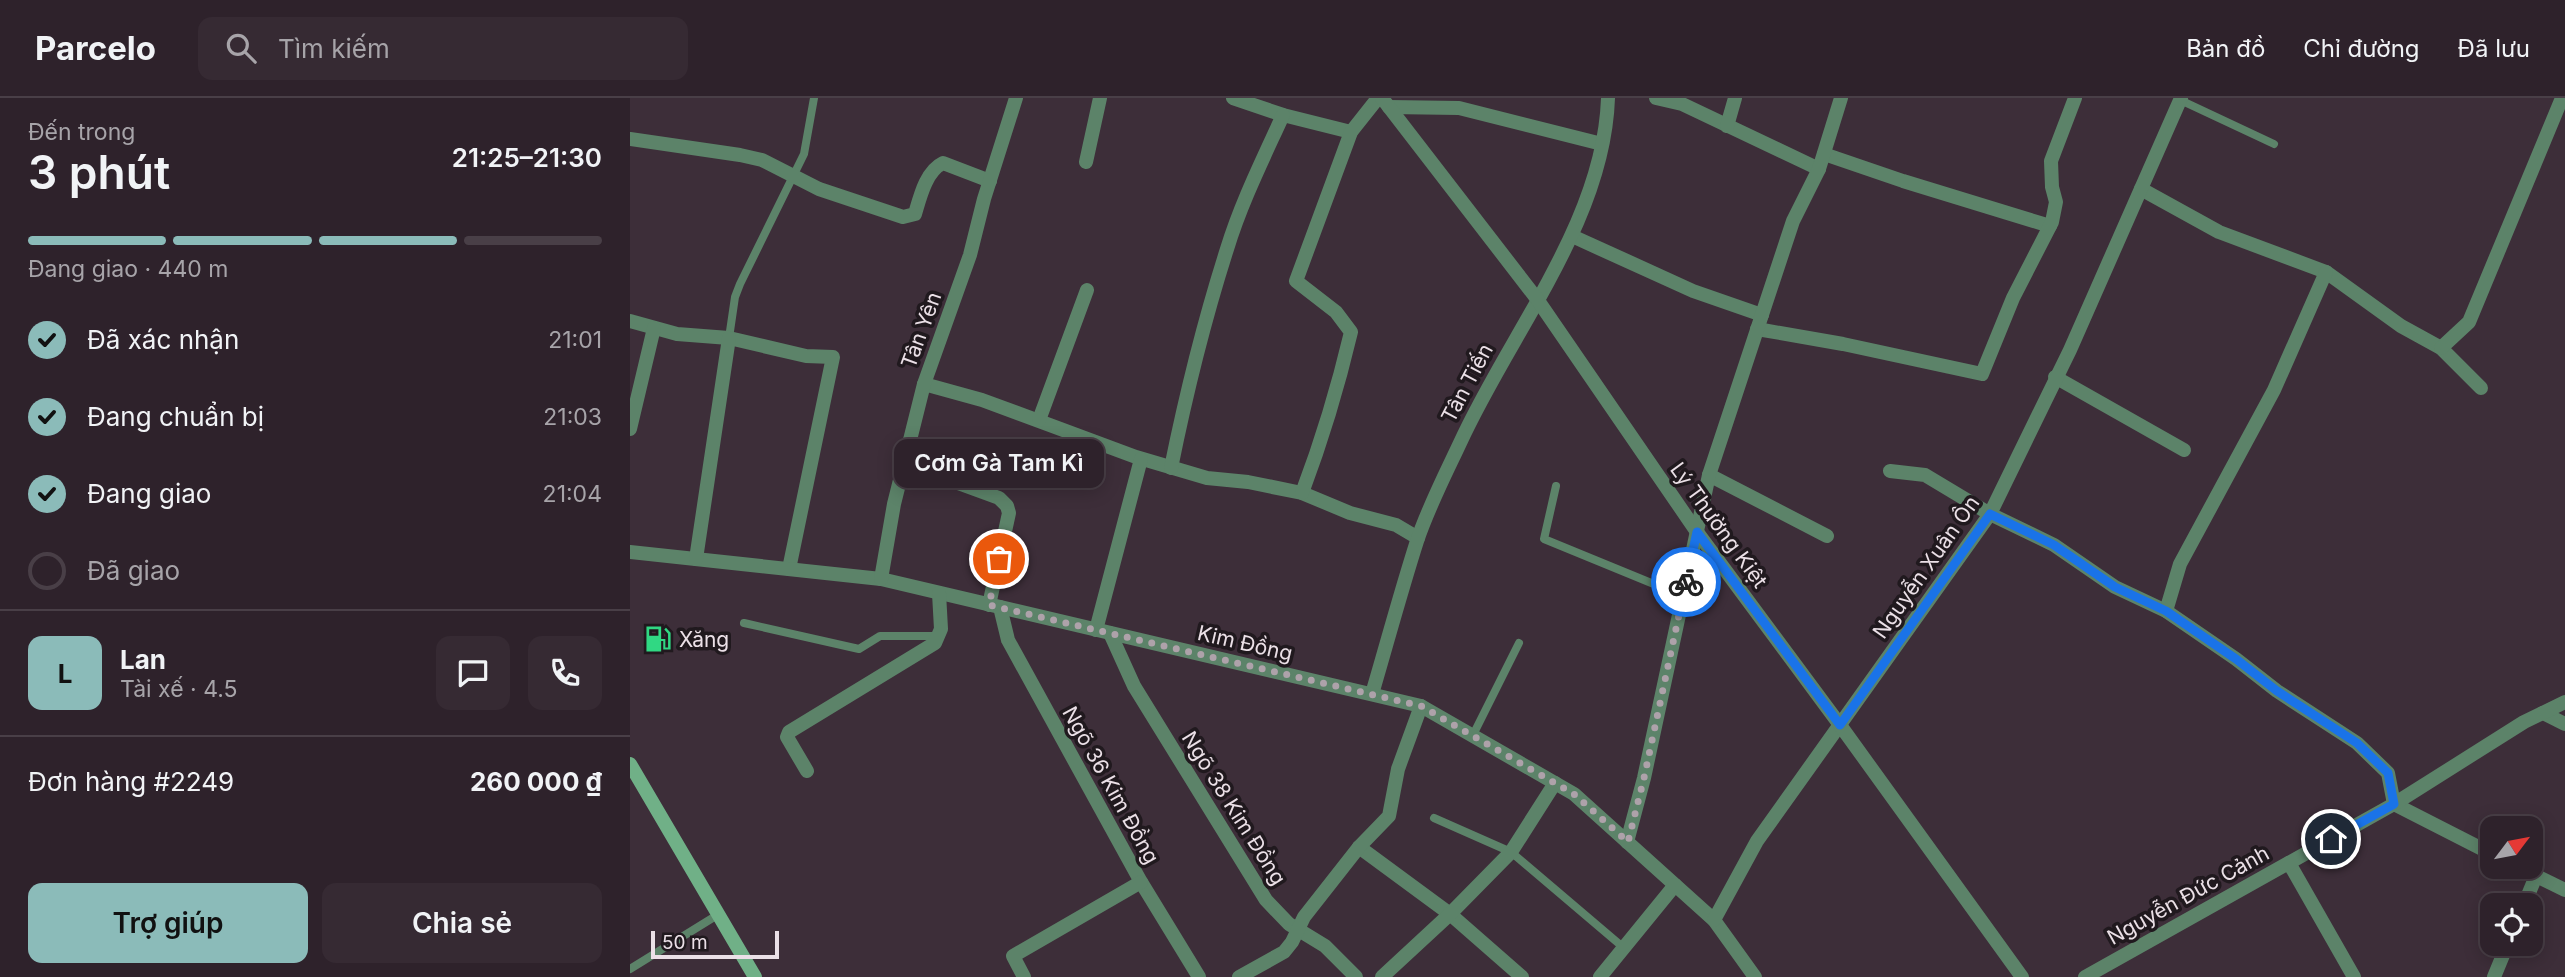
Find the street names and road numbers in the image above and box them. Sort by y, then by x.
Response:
street label: Tân Yên [896,288,946,372]
street label: Tân Tiến [1436,339,1498,427]
street label: Lý Thường Kiệt [1665,457,1773,593]
street label: Nguyễn Xuân Ôn [1867,491,1985,643]
street label: Kim Đồng [1195,620,1295,666]
street label: Ngõ 36 Kim Đồng [1057,702,1165,868]
street label: Ngõ 38 Kim Đồng [1177,727,1291,889]
street label: Nguyễn Đức Cảnh [2103,840,2273,950]

